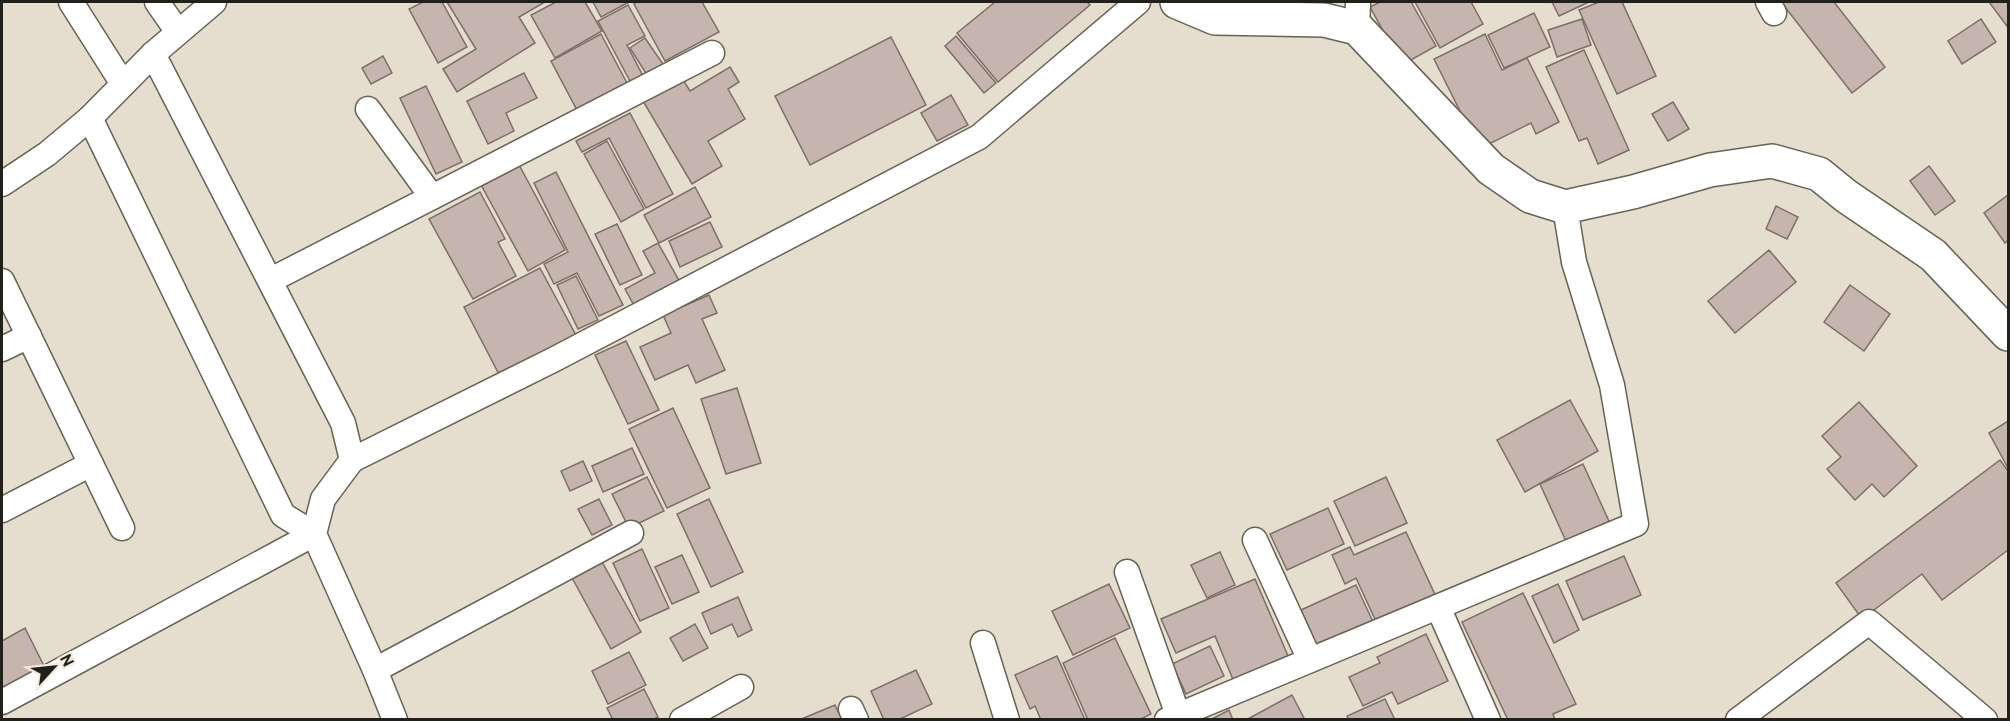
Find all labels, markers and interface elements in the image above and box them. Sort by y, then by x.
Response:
north arrow [24,637,84,697]
text: N [54,651,77,671]

